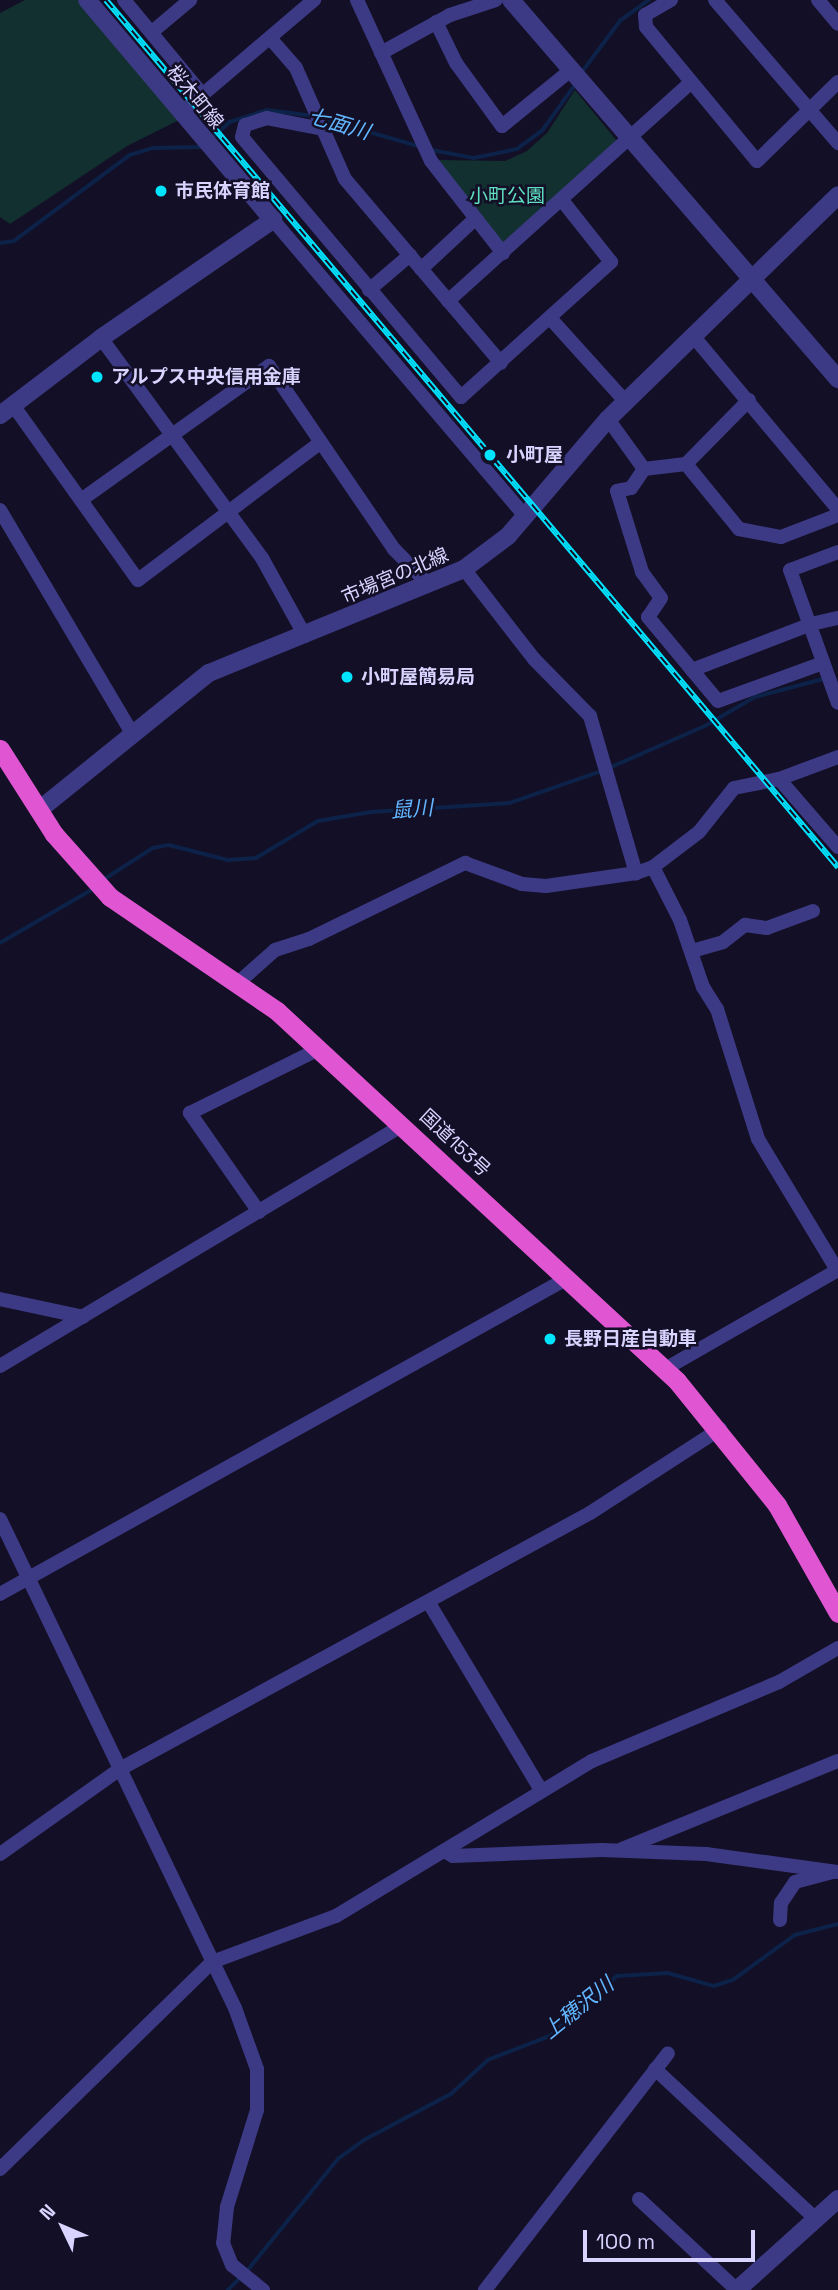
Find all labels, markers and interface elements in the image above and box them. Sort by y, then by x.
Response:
street label: 桜木町線 [162,61,228,133]
water label: 七面川 [305,103,373,145]
place label: 市民体育館 [175,180,270,202]
marker: 市民体育館 [153,183,169,199]
park label: 小町公園 [469,185,545,207]
place label: アルプス中央信用金庫 [111,366,301,388]
marker: アルプス中央信用金庫 [89,369,105,385]
place label: 小町屋 [506,444,563,466]
marker: 小町屋 [480,445,500,465]
street label: 市場宮の北線 [338,543,452,609]
place label: 小町屋簡易局 [361,666,475,688]
marker: 小町屋簡易局 [339,669,355,685]
water label: 鼠川 [390,795,434,823]
street label: 国道153号 [415,1105,495,1181]
place label: 長野日産自動車 [564,1328,697,1350]
marker: 長野日産自動車 [542,1331,558,1347]
water label: 上穂沢川 [537,1972,619,2044]
north arrow [28,2192,98,2262]
text: N [34,2199,61,2225]
scale bar [586,2216,758,2260]
text: 100 m [596,2228,655,2255]

